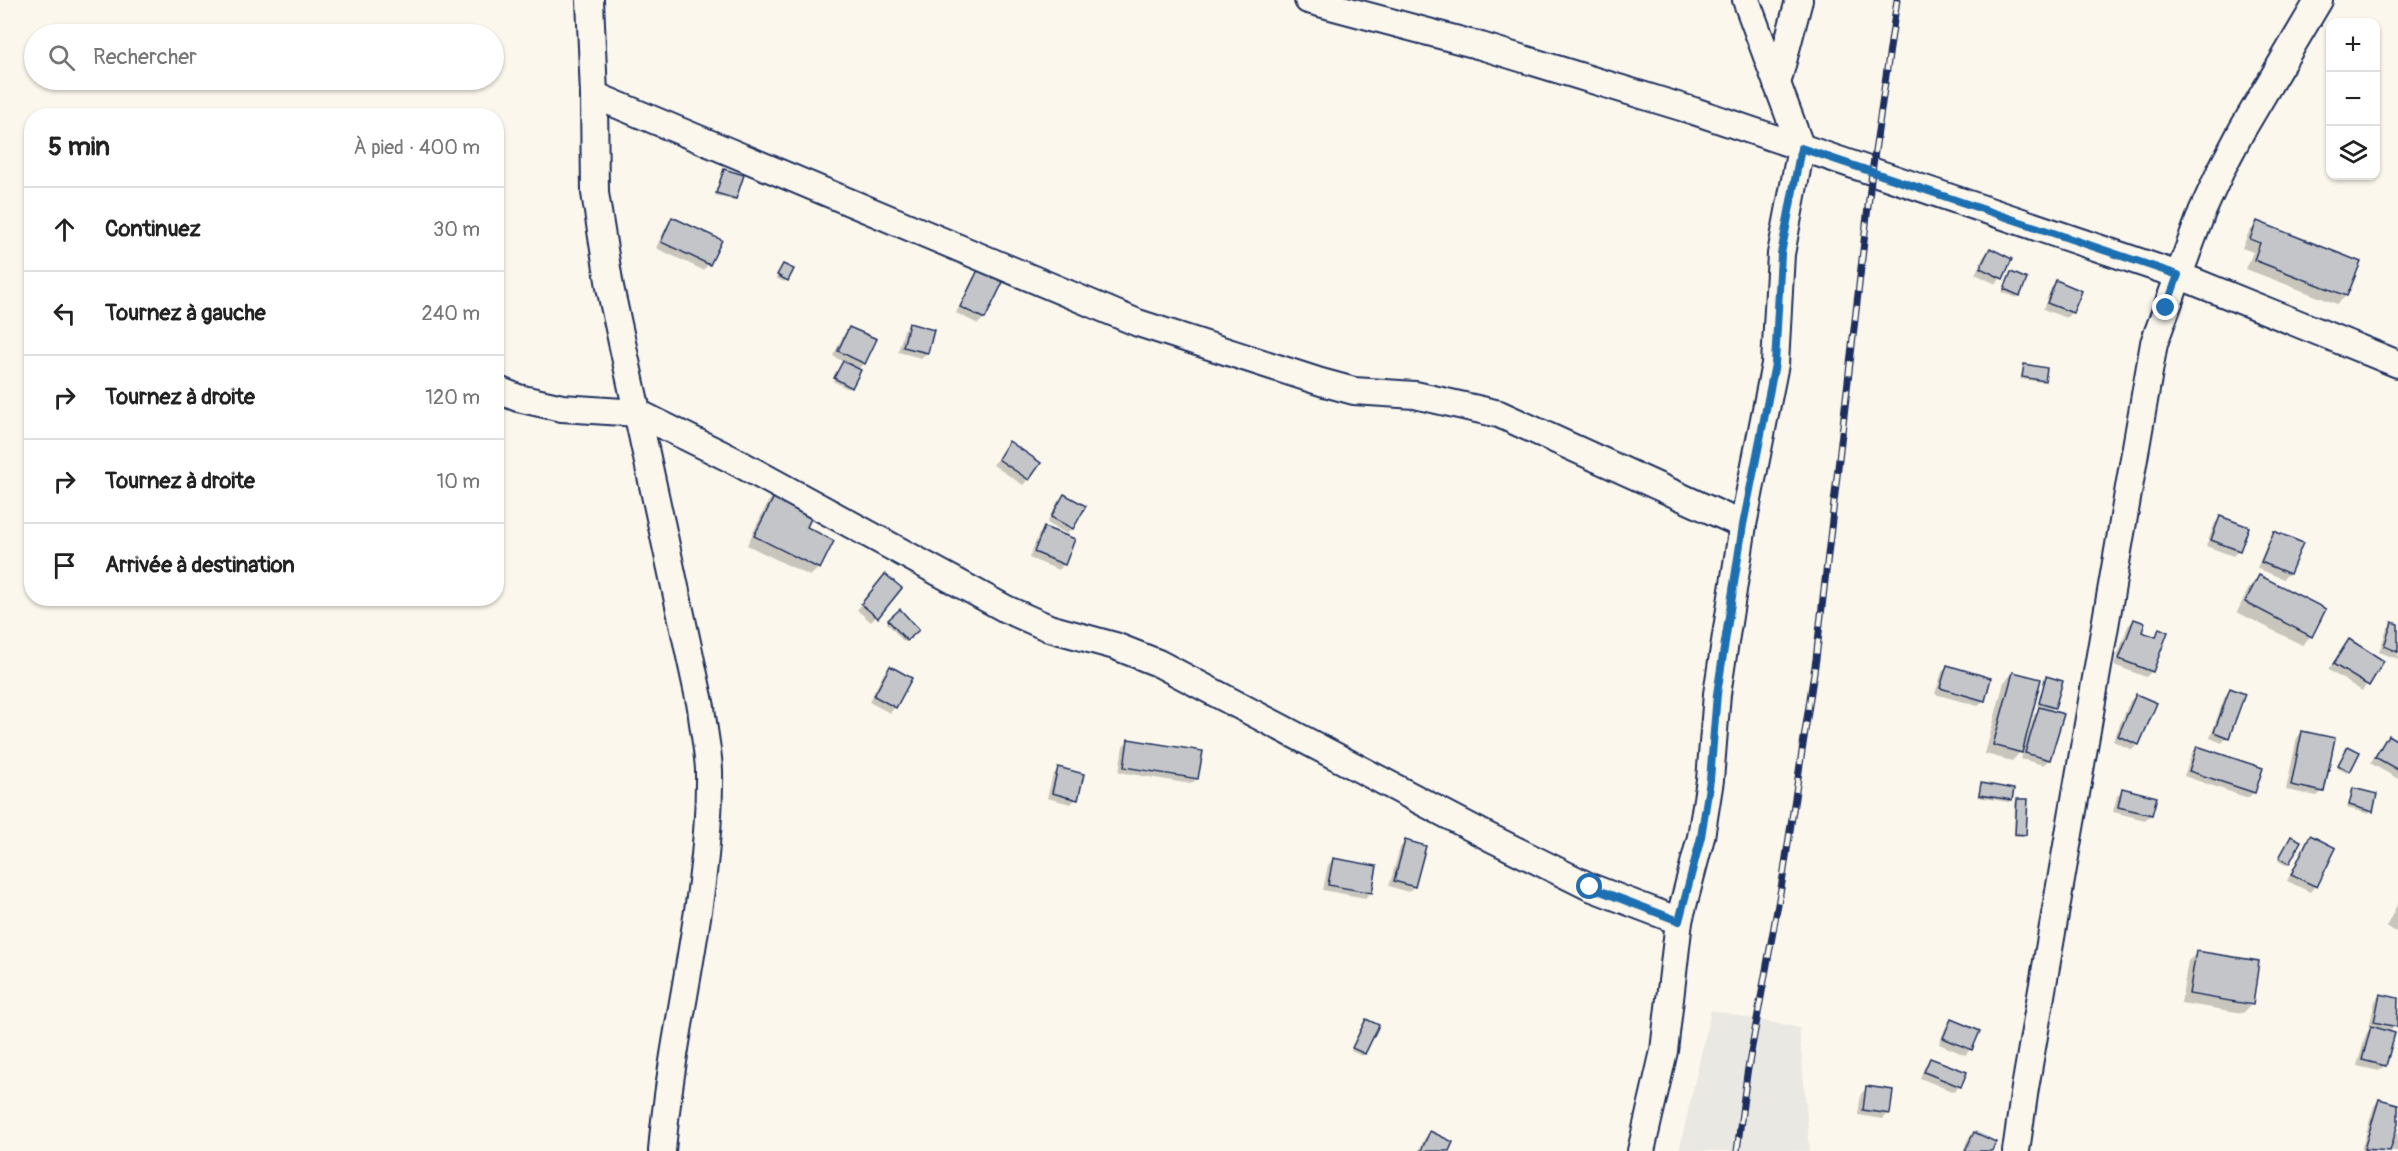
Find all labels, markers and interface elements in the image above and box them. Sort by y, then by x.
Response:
map controls [2326,18,2380,180]
button: + [2326,18,2380,72]
search box [24,24,504,90]
icon: search [45,41,78,74]
text: Rechercher [93,43,197,71]
button: − [2326,72,2380,126]
button: layers [2326,126,2380,180]
text: 5 min [48,131,110,163]
text: À pied · 400 m [353,135,480,160]
icon: ahead [48,213,81,246]
text: Continuez [105,215,201,243]
text: 30 m [433,217,480,242]
route end [2152,294,2178,320]
icon: left [48,297,81,330]
text: Tournez à gauche [105,299,266,327]
text: 240 m [421,301,480,326]
icon: right [48,381,81,414]
text: Tournez à droite [105,383,255,411]
text: 120 m [425,385,480,410]
icon: right [48,465,81,498]
text: Tournez à droite [105,467,255,495]
text: 10 m [436,469,480,494]
icon: arrive [48,549,81,582]
text: Arrivée à destination [105,551,295,579]
route start [1576,873,1602,899]

